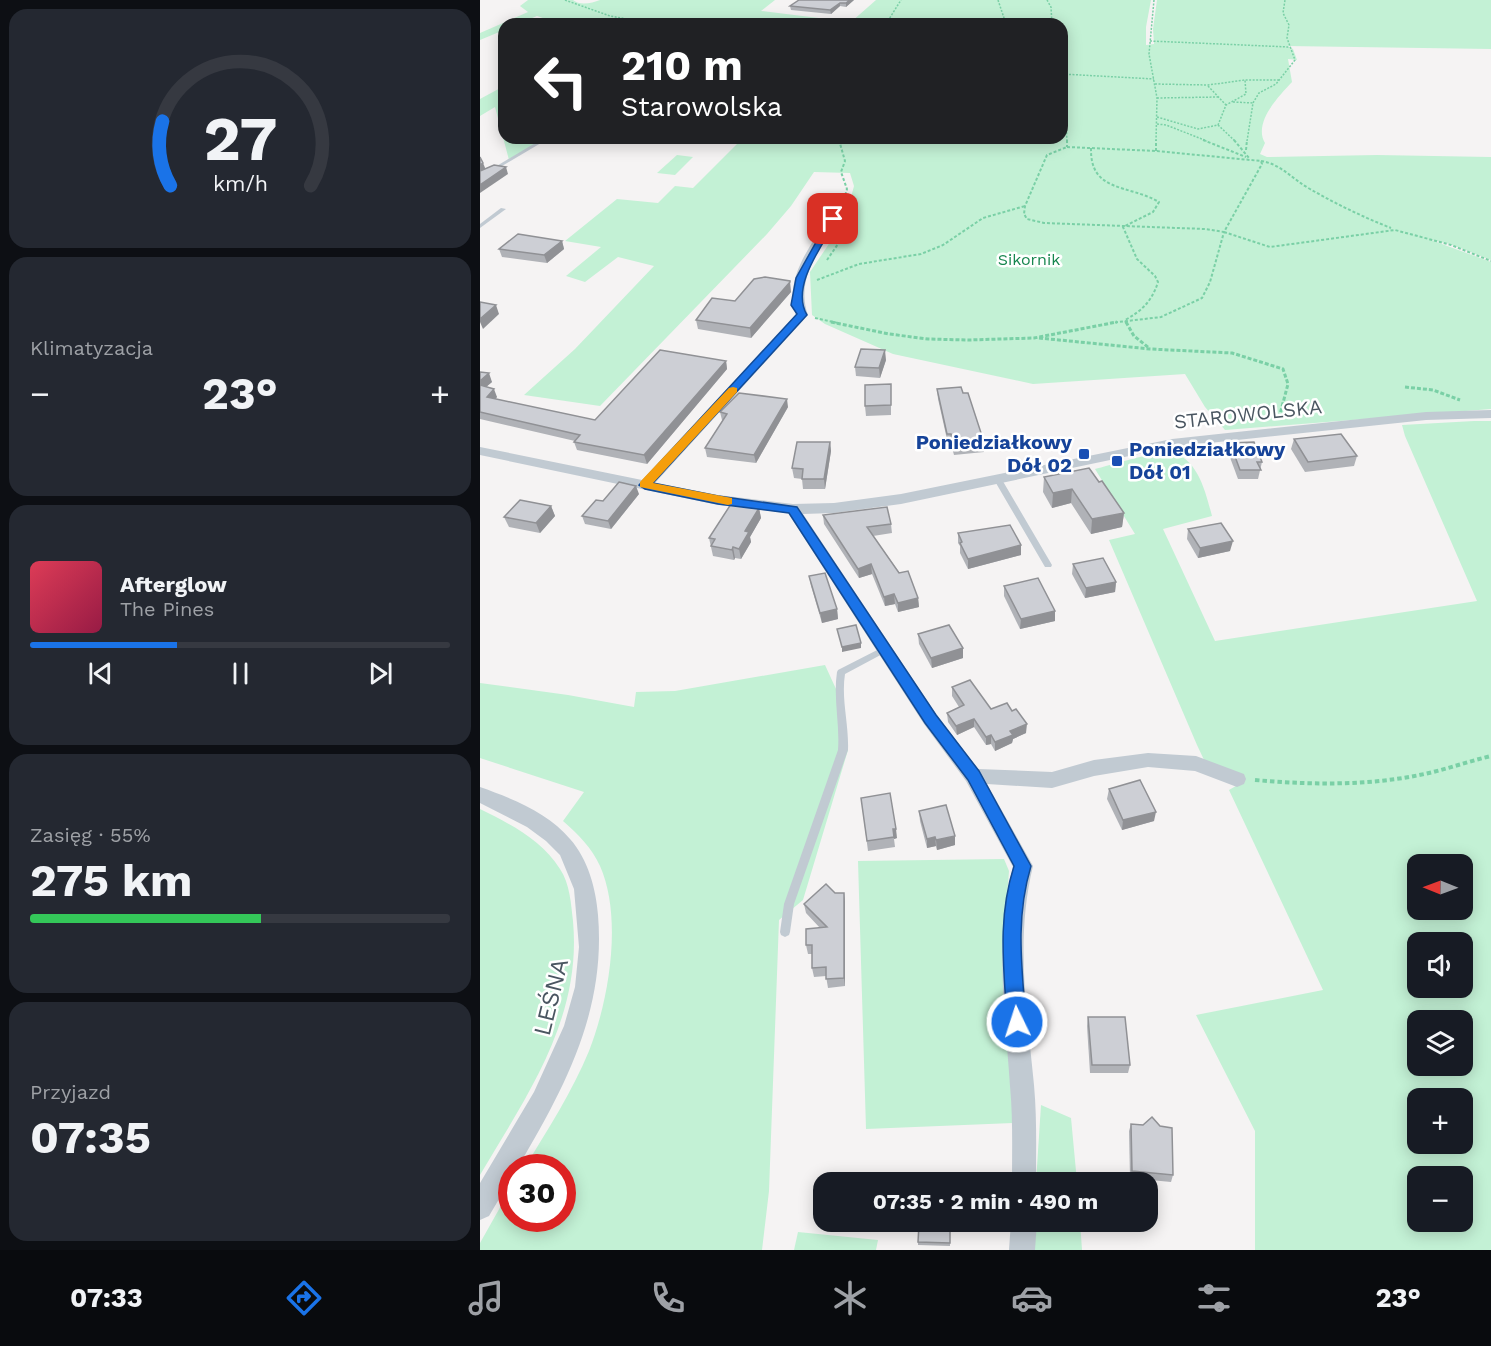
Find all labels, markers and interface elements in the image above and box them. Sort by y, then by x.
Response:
text: 210 m [621,41,743,90]
icon: left [522,42,600,120]
text: Starowolska [621,91,782,123]
text: 27 [203,102,277,175]
text: km/h [212,171,268,196]
pin [807,193,858,244]
icon: arrive [816,202,849,235]
park label: Sikornik [998,250,1060,269]
text: Klimatyzacja [30,336,153,360]
text: 23° [202,367,278,420]
text: − [30,374,50,413]
text: + [430,374,450,413]
street label: STAROWOLSKA [1173,394,1323,434]
place label: Poniedziałkowy Dół 02 [916,430,1073,477]
place label: Poniedziałkowy Dół 01 [1129,437,1286,484]
marker: Poniedziałkowy Dół 02 [1077,447,1091,461]
marker: Poniedziałkowy Dół 01 [1110,454,1124,468]
text: Afterglow [120,572,227,597]
text: The Pines [120,597,214,621]
icon: previous [84,657,117,690]
icon: pause [224,657,257,690]
icon: next [364,657,397,690]
text: Zasięg · 55% [30,823,151,847]
text: 275 km [30,854,192,907]
north arrow [1407,854,1473,920]
map controls [1407,854,1473,1232]
button: sound [1407,932,1473,998]
street label: LEŚNA [528,955,574,1038]
position arrow [985,990,1049,1054]
button: layers [1407,1010,1473,1076]
text: Przyjazd [30,1080,111,1104]
button: + [1407,1088,1473,1154]
text: 07:35 [30,1111,151,1164]
speed limit sign: 30 [498,1154,576,1232]
button: − [1407,1166,1473,1232]
text: 07:35 · 2 min · 490 m [873,1189,1098,1214]
icon: directions [283,1277,325,1319]
icon: music [465,1277,507,1319]
icon: phone [647,1277,689,1319]
icon: climate [829,1277,871,1319]
icon: car [1011,1277,1053,1319]
icon: filters [1193,1277,1235,1319]
text: 07:33 [70,1282,143,1314]
text: 23° [1375,1282,1421,1314]

